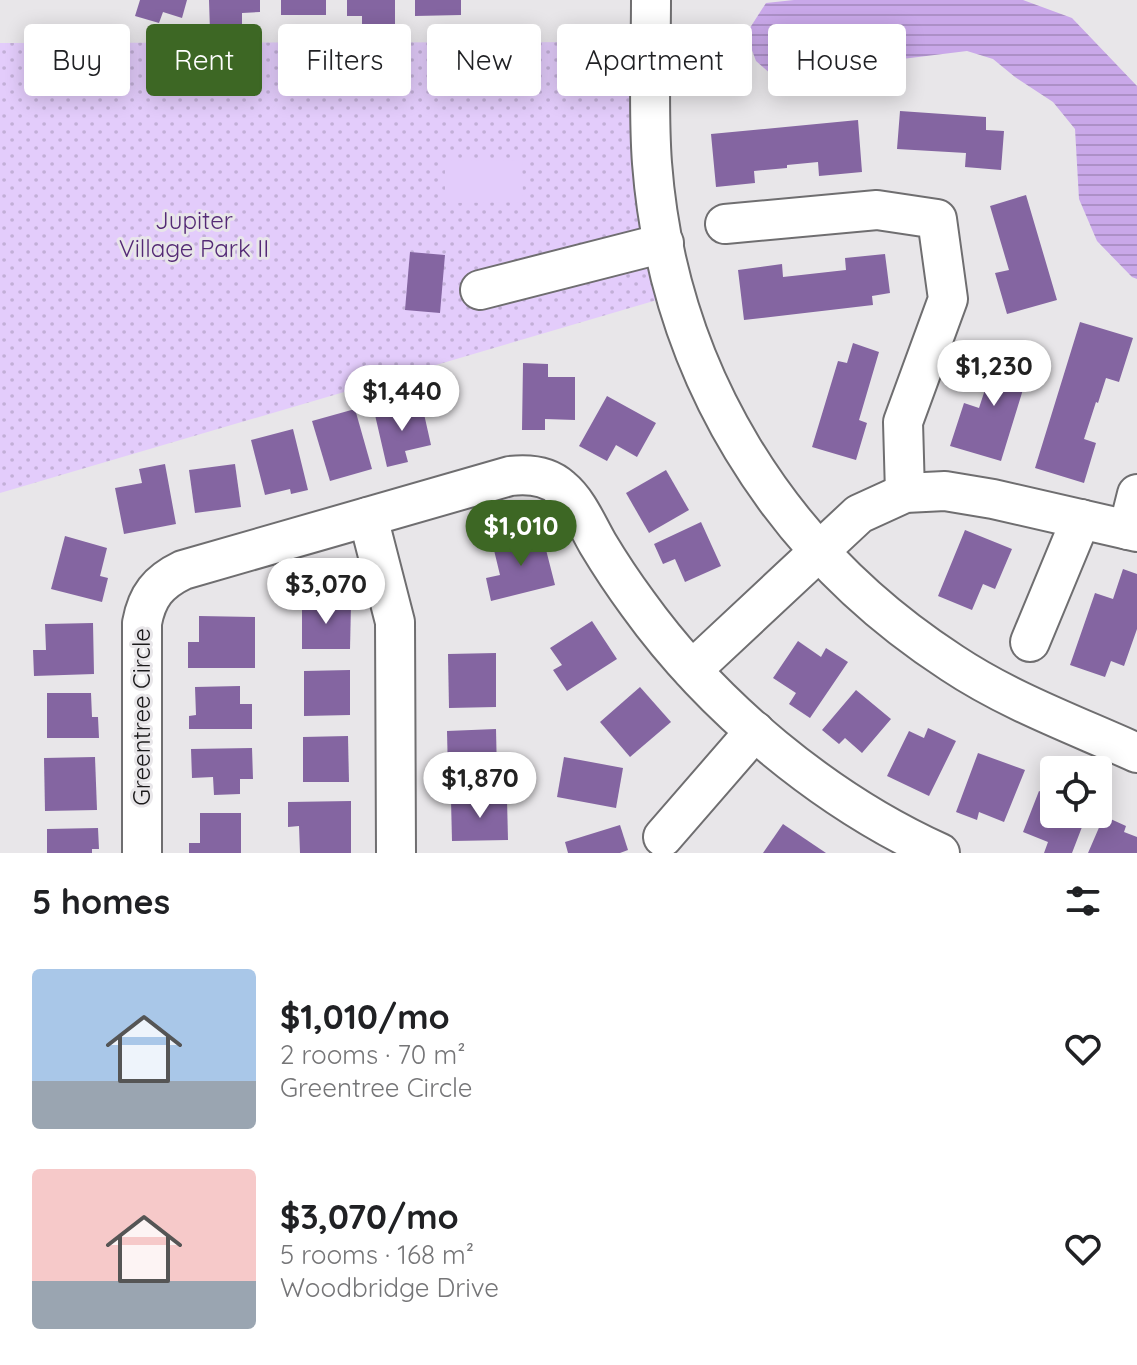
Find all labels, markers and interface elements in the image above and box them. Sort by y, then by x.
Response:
chip: Buy [24,24,130,96]
chip: Rent [146,24,262,96]
chip: Filters [278,24,411,96]
chip: New [427,24,541,96]
chip: Apartment [557,24,752,96]
chip: House [768,24,906,96]
park label: Jupiter Village Park II [119,205,269,263]
pin: $1,230 [929,340,1059,408]
text: $1,230 [955,349,1033,382]
pin: $1,440 [337,365,467,433]
text: $1,440 [362,374,442,407]
pin: $1,010 [456,500,586,568]
text: $1,010 [484,509,558,542]
pin: $3,070 [261,558,391,626]
text: $3,070 [285,567,367,600]
street label: Greentree Circle [126,628,156,806]
pin: $1,870 [415,752,545,820]
map controls [1040,756,1112,828]
button: locate [1040,756,1112,828]
text: $1,870 [441,761,519,794]
icon: filters [1061,879,1105,923]
text: 5 homes [32,880,170,923]
text: $1,010/mo [280,995,450,1038]
icon: home [96,1001,192,1097]
icon: heart [1061,1027,1105,1071]
text: 2 rooms · 70 m² [280,1038,465,1071]
text: Greentree Circle [280,1071,473,1104]
text: $3,070/mo [280,1195,459,1238]
icon: home [96,1201,192,1297]
icon: heart [1061,1227,1105,1271]
text: 5 rooms · 168 m² [280,1238,474,1271]
text: Woodbridge Drive [280,1271,499,1304]

